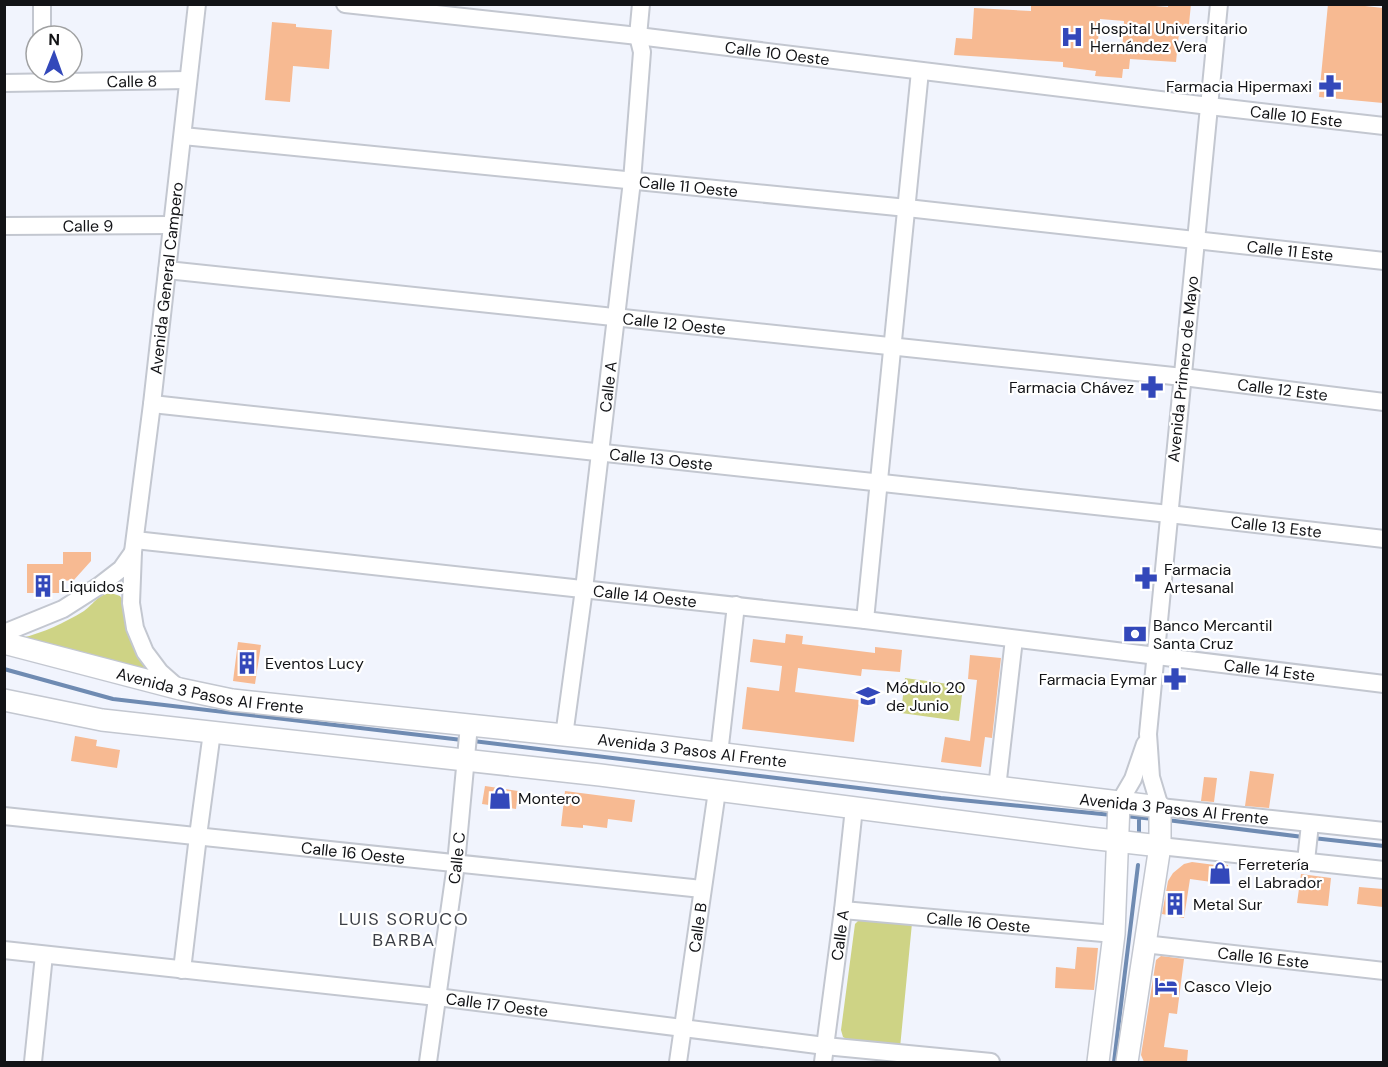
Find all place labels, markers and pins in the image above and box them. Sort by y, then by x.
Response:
place label: Hospital Universitario Hernández Vera [1090,18,1248,57]
hospital icon: Hospital Universitario Hernández Vera [1059,24,1085,50]
pharmacy icon: Farmacia Hipermaxi [1317,73,1343,99]
place label: Farmacia Hipermaxi [1166,76,1312,97]
pharmacy icon: Farmacia Chávez [1139,374,1165,400]
place label: Farmacia Chávez [1009,377,1134,398]
place label: Farmacia Artesanal [1164,559,1234,598]
pharmacy icon: Farmacia Artesanal [1133,565,1159,591]
building icon: Liquidos [30,573,56,599]
place label: Liquidos [61,576,124,597]
place label: Banco Mercantil Santa Cruz [1153,615,1272,654]
bank icon: Banco Mercantil Santa Cruz [1122,621,1148,647]
building icon: Eventos Lucy [234,650,260,676]
place label: Eventos Lucy [265,653,364,674]
pharmacy icon: Farmacia Eymar [1162,666,1188,692]
place label: Farmacia Eymar [1039,669,1157,690]
place label: Módulo 20 de Junio [886,677,966,716]
school or university icon: Módulo 20 de Junio [855,683,881,709]
shop icon: Montero [487,785,513,811]
place label: Montero [518,788,580,809]
place label: Ferretería el Labrador [1238,854,1322,893]
shop icon: Ferretería el Labrador [1207,860,1233,886]
building icon: Metal Sur [1162,891,1188,917]
place label: Metal Sur [1193,894,1263,915]
hotel icon: Casco VIejo [1153,973,1179,999]
place label: Casco VIejo [1184,976,1272,997]

